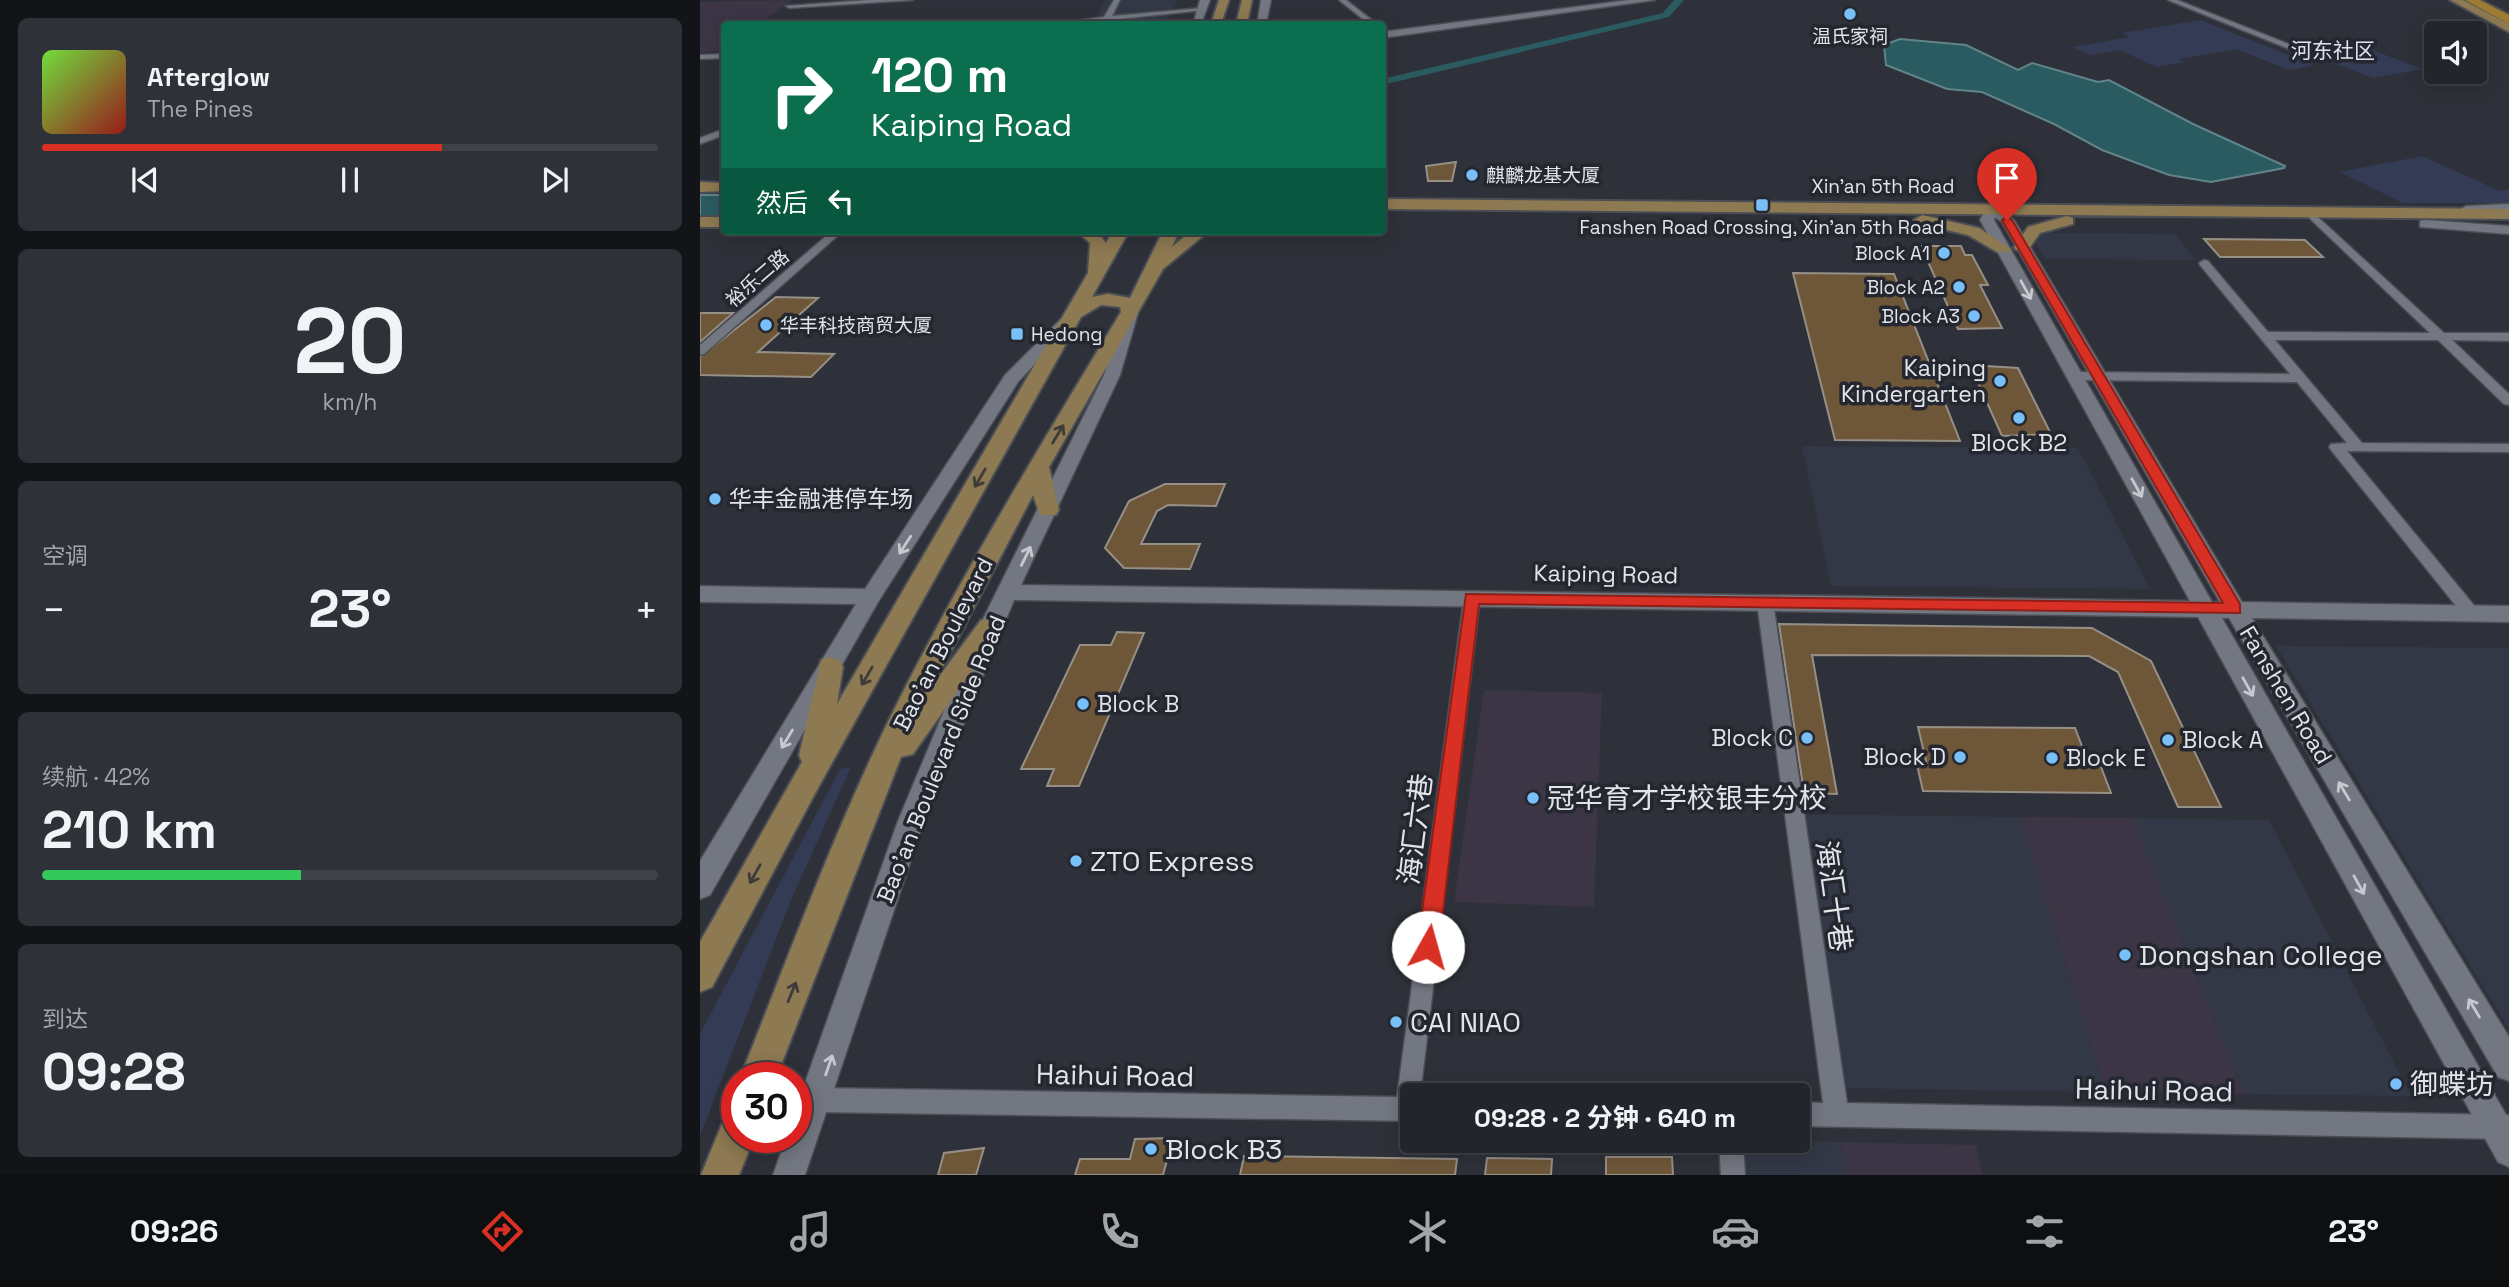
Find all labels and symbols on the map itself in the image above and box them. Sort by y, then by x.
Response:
marker: 温氏家祠 [1842,6,1858,22]
place label: 温氏家祠 [1812,24,1888,49]
district label: 河东社区 [2291,37,2375,64]
pin [1977,148,2037,220]
place label: 麒麟龙基大厦 [1486,163,1600,188]
marker: 麒麟龙基大厦 [1464,167,1480,183]
street label: Xin'an 5th Road [1812,174,1954,199]
marker: Fanshen Road Crossing, Xin'an 5th Road [1754,197,1770,213]
place label: Fanshen Road Crossing, Xin'an 5th Road [1580,215,1944,240]
place label: Block A1 [1855,241,1930,266]
street label: 裕乐二路 [720,244,794,313]
marker: Block A1 [1936,245,1952,261]
place label: Block A2 [1866,275,1945,300]
marker: Block A2 [1951,279,1967,295]
one-way arrow [2019,279,2033,299]
place label: Block A3 [1881,304,1960,329]
marker: Block A3 [1966,308,1982,324]
place label: 华丰科技商贸大厦 [780,313,932,338]
marker: 华丰科技商贸大厦 [758,317,774,333]
place label: Hedong [1031,322,1103,347]
marker: Hedong [1009,326,1025,342]
place label: Kaiping Kindergarten [1841,353,1986,409]
marker: Kaiping Kindergarten [1992,373,2008,389]
marker: Block B2 [2011,410,2027,426]
one-way arrow [1052,424,1066,444]
place label: Block B2 [1971,428,2067,458]
one-way arrow [973,468,987,488]
one-way arrow [2131,477,2144,498]
place label: 华丰金融港停车场 [729,484,913,514]
marker: 华丰金融港停车场 [707,491,723,507]
one-way arrow [897,534,911,554]
one-way arrow [1019,546,1033,567]
street label: Bao'an Boulevard [886,552,1000,736]
street label: Kaiping Road [1533,558,1679,590]
street label: Bao'an Boulevard Side Road [870,611,1012,907]
street label: Fanshen Road [2233,620,2339,770]
one-way arrow [860,665,874,685]
one-way arrow [2241,676,2255,696]
place label: Block B [1097,689,1179,719]
marker: Block B [1075,696,1091,712]
place label: Block C [1711,723,1793,753]
place label: Block A [2182,725,2263,755]
one-way arrow [780,729,794,749]
marker: Block C [1799,730,1815,746]
marker: Block A [2160,732,2176,748]
place label: Block D [1864,742,1946,772]
place label: Block E [2066,743,2146,773]
marker: Block D [1952,749,1968,765]
marker: Block E [2044,750,2060,766]
street label: 海汇六巷 [1390,771,1440,887]
place label: 冠华育才学校银丰分校 [1547,780,1827,816]
one-way arrow [2337,782,2351,802]
marker: 冠华育才学校银丰分校 [1525,790,1541,806]
street label: 海汇十巷 [1808,838,1860,954]
place label: ZTO Express [1090,843,1254,879]
marker: ZTO Express [1068,853,1084,869]
one-way arrow [748,863,761,884]
one-way arrow [2353,874,2366,895]
position arrow [1391,910,1465,984]
place label: Dongshan College [2139,937,2383,973]
marker: Dongshan College [2117,947,2133,963]
one-way arrow [787,981,800,1003]
one-way arrow [2467,998,2481,1018]
place label: CAI NIAO [1410,1004,1521,1040]
marker: CAI NIAO [1388,1014,1404,1030]
one-way arrow [824,1054,836,1076]
street label: Haihui Road [1036,1056,1194,1094]
speed limit sign: 30 [721,1062,812,1153]
place label: 御蝶坊 [2410,1066,2494,1102]
street label: Haihui Road [2075,1071,2233,1109]
marker: 御蝶坊 [2388,1076,2404,1092]
place label: Block B3 [1165,1131,1282,1167]
marker: Block B3 [1143,1141,1159,1157]

